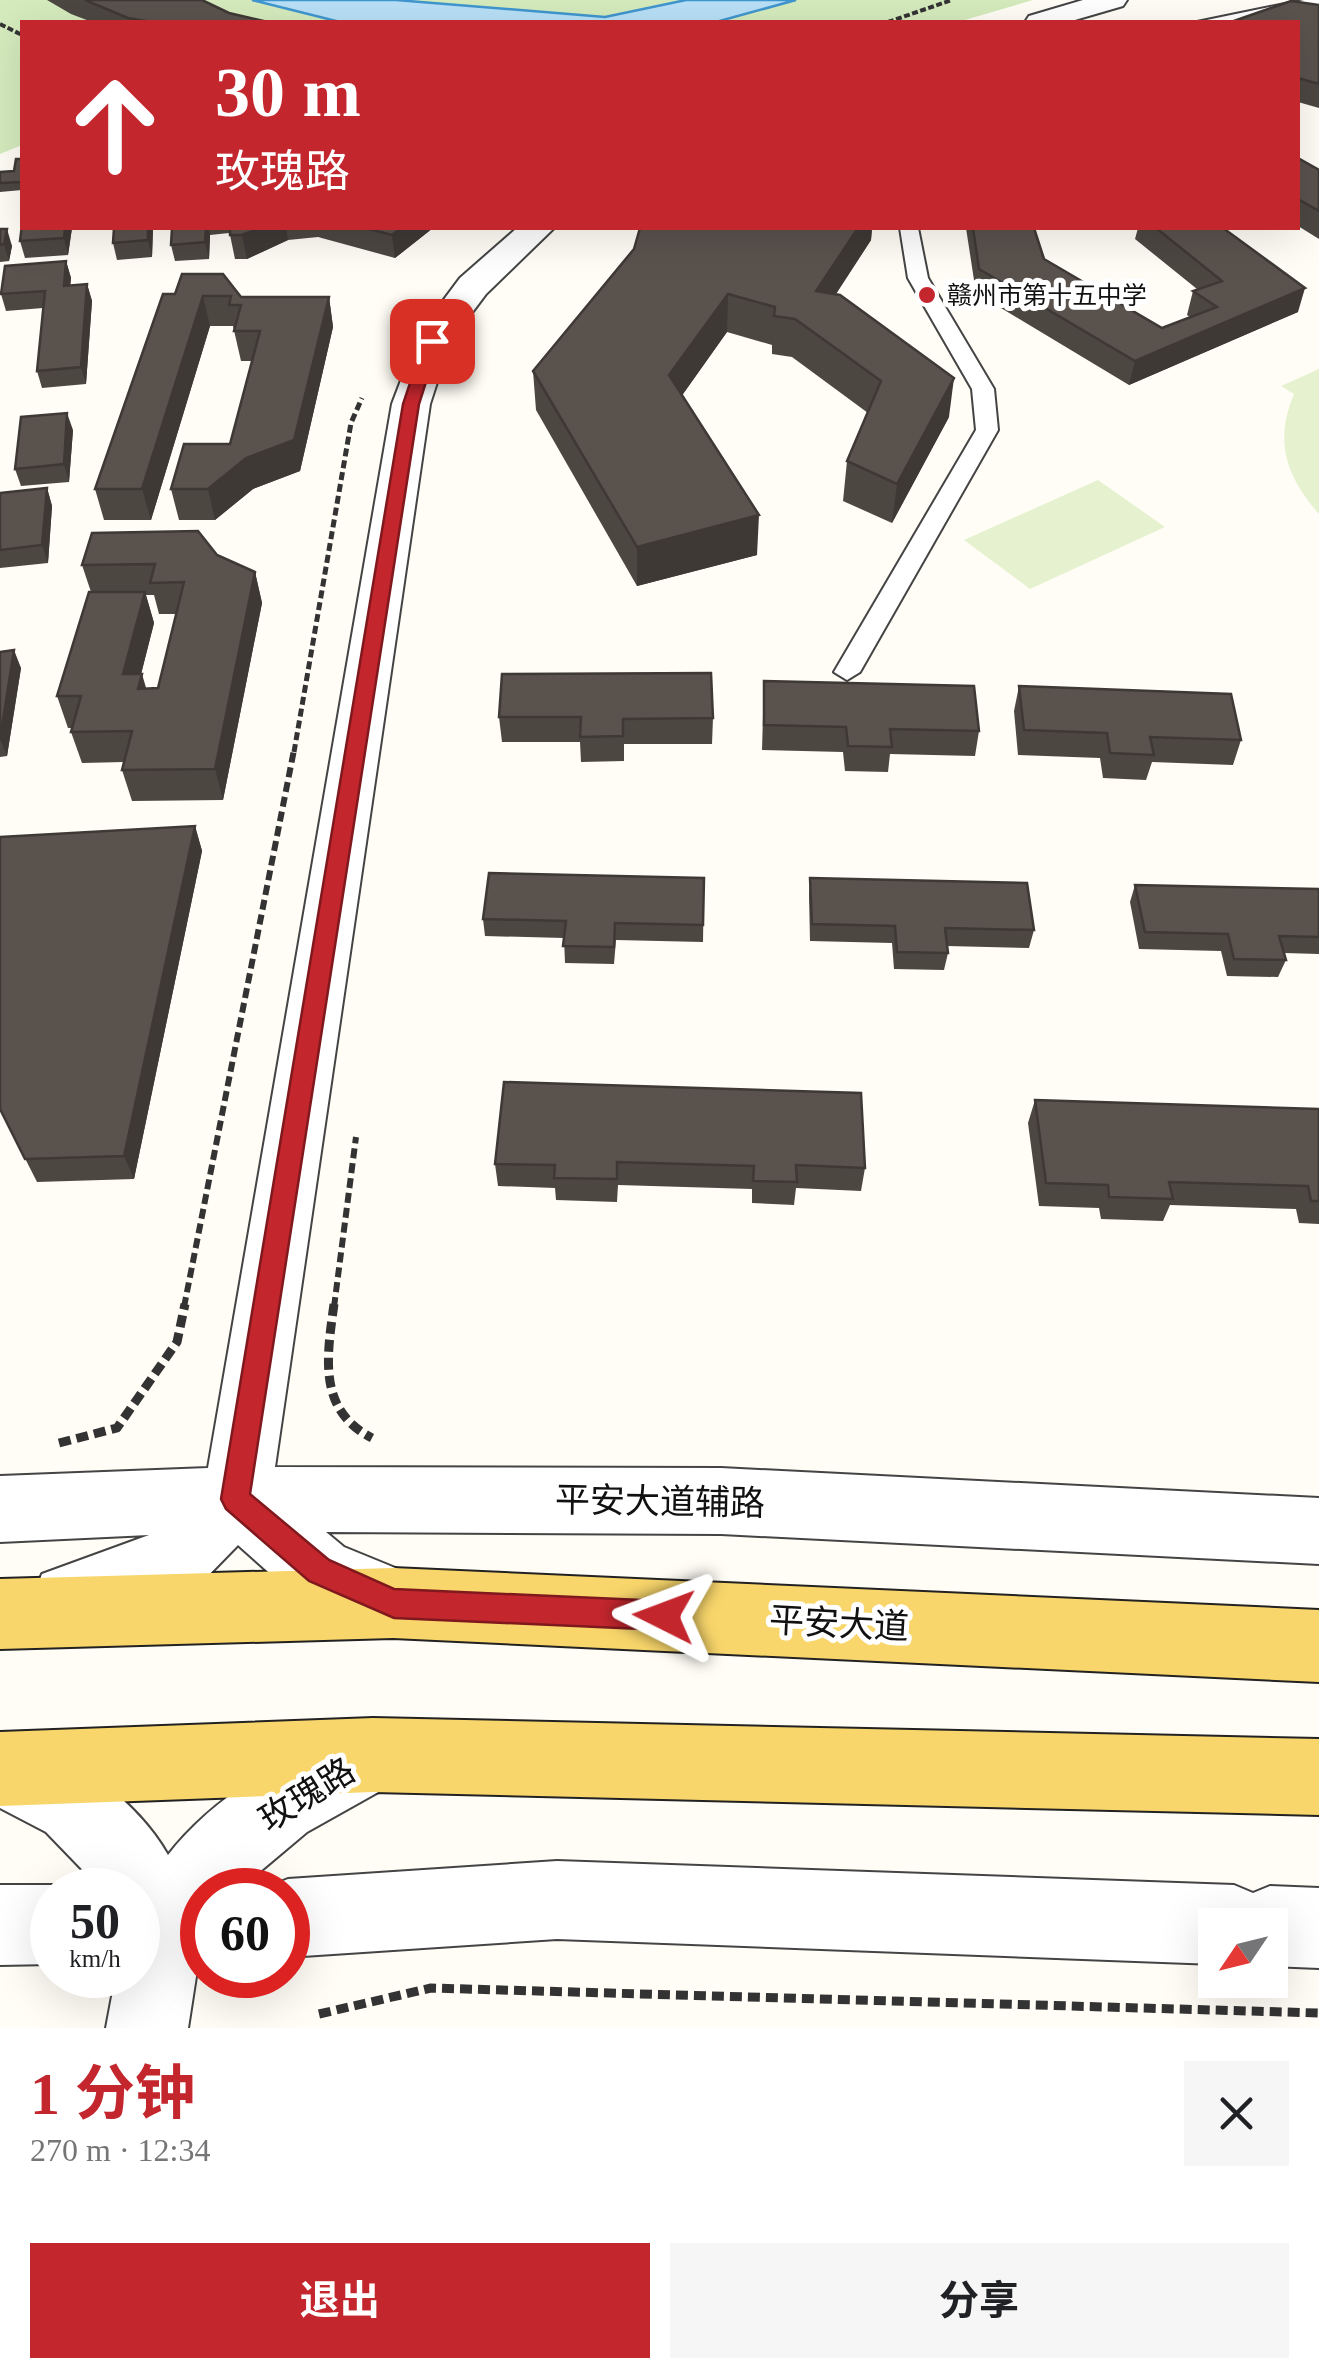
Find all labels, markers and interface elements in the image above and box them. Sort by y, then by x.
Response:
text: 30 m [215,54,361,131]
icon: ahead [50,60,180,190]
text: 玫瑰路 [215,147,350,197]
place label: 赣州市第十五中学 [947,282,1147,309]
marker: 赣州市第十五中学 [916,284,938,306]
pin [390,299,475,384]
icon: arrive [405,314,460,369]
street label: 平安大道辅路 [555,1481,765,1523]
position arrow [612,1564,716,1668]
street label: 平安大道 [768,1601,910,1647]
street label: 玫瑰路 [252,1751,362,1839]
speed limit sign: 60 [180,1868,310,1998]
text: 50 [70,1893,120,1949]
north arrow [1198,1908,1288,1998]
map controls [1198,1908,1288,1998]
text: km/h [69,1945,121,1972]
text: 1 分钟 [30,2061,195,2127]
button: close [1184,2061,1289,2166]
text: 270 m · 12:34 [30,2132,210,2168]
button: 退出 [30,2243,650,2358]
button: 分享 [670,2243,1289,2358]

